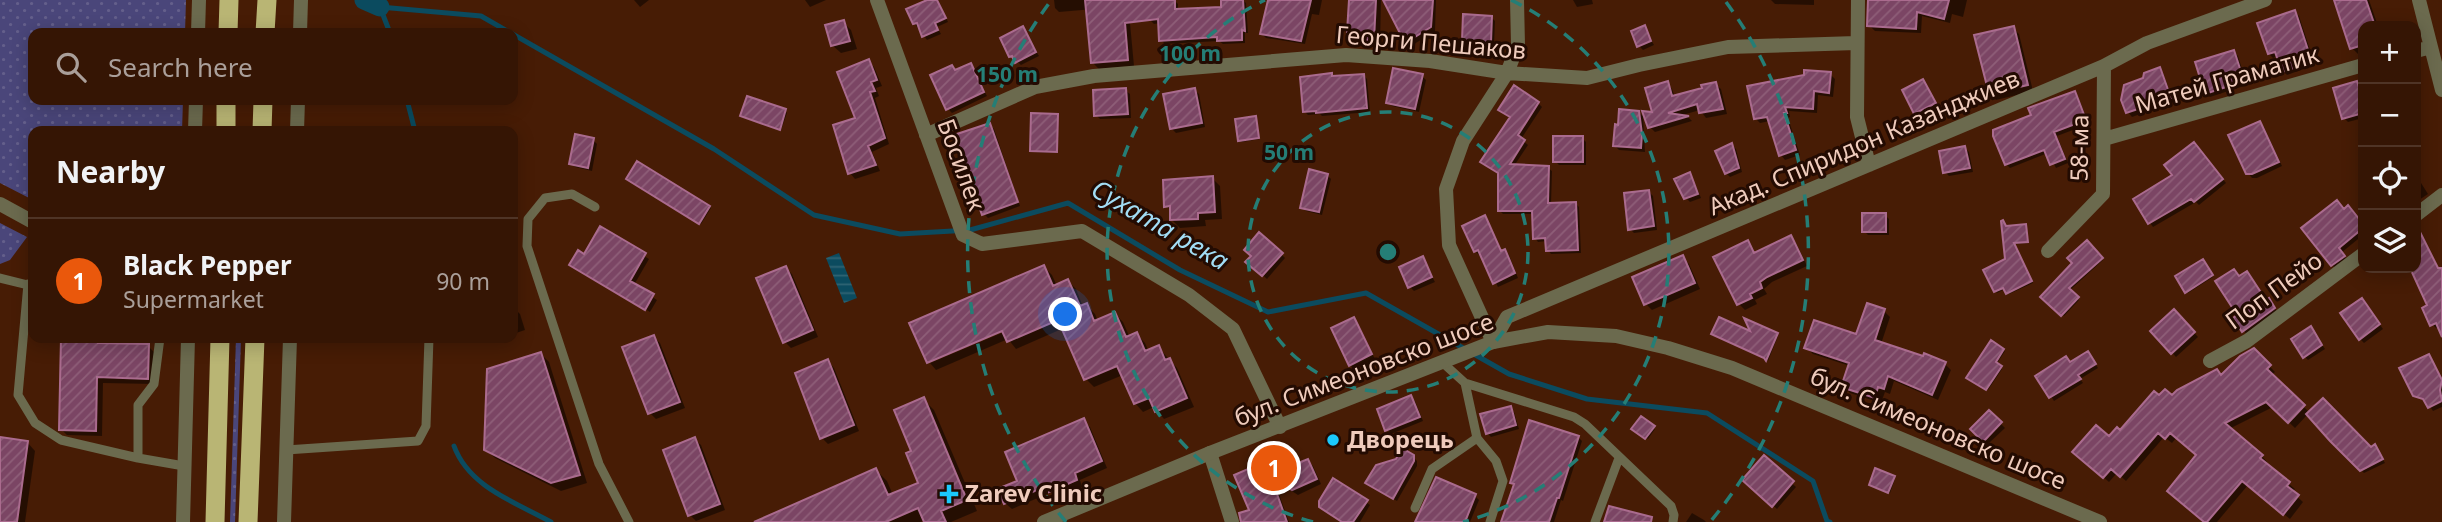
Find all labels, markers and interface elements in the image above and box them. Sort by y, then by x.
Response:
street label: Георги Пешаков [1335,17,1528,66]
map controls [2358,21,2421,273]
button: + [2358,21,2421,84]
search box [28,28,518,105]
street label: Матей Граматик [2131,36,2323,121]
text: 100 m [1159,39,1221,67]
icon: search [52,48,90,86]
text: Search here [108,49,253,85]
text: 150 m [976,60,1038,88]
street label: Акад. Спиридон Казанджиев [1703,61,2024,222]
button: − [2358,84,2421,147]
street label: Босилек [931,114,994,215]
street label: 58-ма [2061,114,2096,182]
text: 50 m [1264,138,1314,166]
button: locate [2358,147,2421,210]
text: Nearby [56,151,165,192]
water label: Сухата река [1085,170,1236,278]
button: layers [2358,210,2421,273]
centre of rings [1376,240,1400,264]
street label: Поп Пейо [2218,243,2328,336]
text: Black Pepper [123,247,292,283]
text: 1 [72,265,86,297]
text: 90 m [436,265,490,297]
text: Supermarket [123,283,264,315]
your location [1048,297,1082,331]
street label: бул. Симеоновско шосе [1229,304,1498,433]
street label: бул. Симеоновско шосе [1805,359,2072,497]
place label: Дворець [1347,422,1454,455]
marker: Дворець [1325,432,1341,448]
pin: 1 [1251,442,1297,494]
place label: Zarev Clinic [965,476,1102,509]
marker: Zarev Clinic [939,484,959,504]

